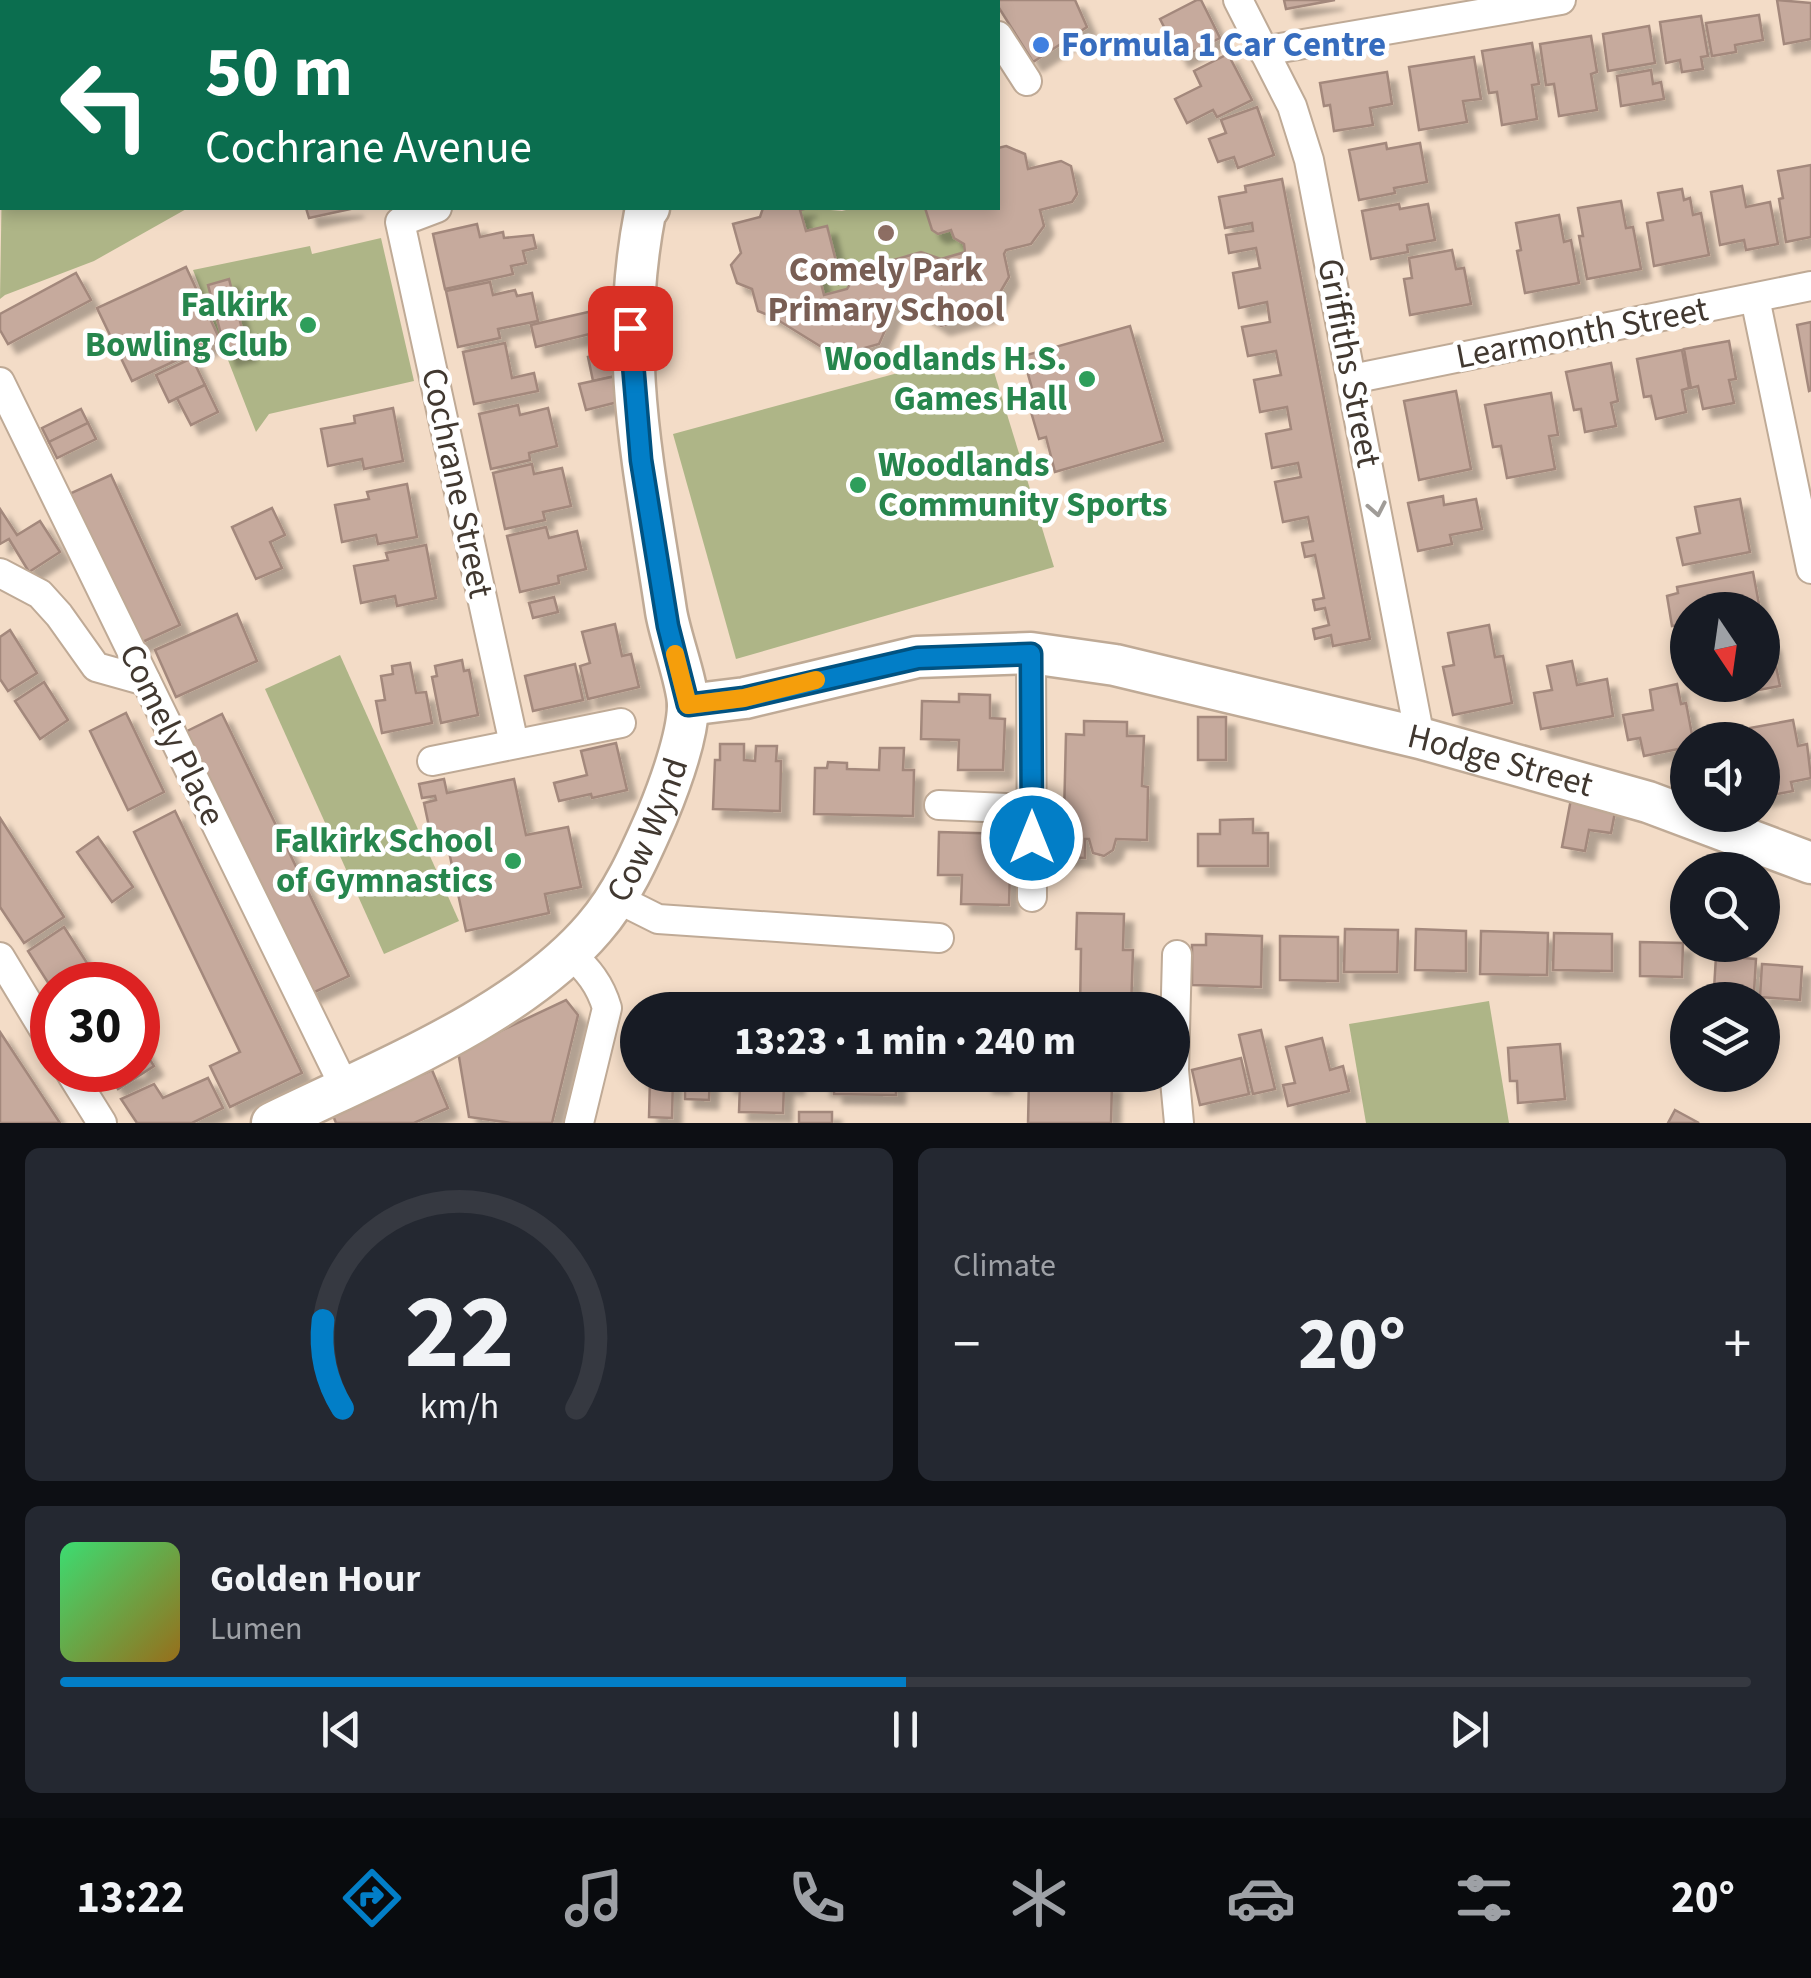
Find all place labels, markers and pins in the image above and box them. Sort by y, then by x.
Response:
place label: Formula 1 Car Centre [1061,20,1386,70]
marker: Formula 1 Car Centre [1030,34,1052,56]
marker: Comely Park Primary School [875,222,897,244]
place label: Comely Park Primary School [768,245,1005,335]
place label: Falkirk Bowling Club [85,280,288,370]
pin [588,286,673,371]
marker: Falkirk Bowling Club [297,314,319,336]
place label: Woodlands H.S. Games Hall [825,334,1067,424]
marker: Woodlands H.S. Games Hall [1076,368,1098,390]
place label: Woodlands Community Sports [878,440,1167,530]
marker: Woodlands Community Sports [847,474,869,496]
place label: Falkirk School of Gymnastics [274,816,493,906]
marker: Falkirk School of Gymnastics [502,850,524,872]

